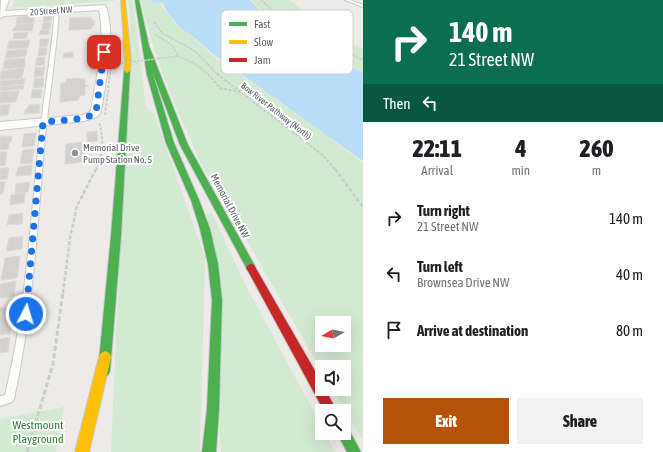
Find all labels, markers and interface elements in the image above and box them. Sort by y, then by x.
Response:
street label: 20 Street NW [29,4,73,17]
legend [221,10,353,74]
icon: right [383,16,435,68]
text: 140 m [449,16,512,48]
text: Fast [254,18,270,30]
pin [87,35,121,69]
text: Slow [254,36,273,48]
icon: arrive [93,41,115,63]
text: 21 Street NW [449,49,534,70]
text: Jam [254,54,271,66]
street label: Bow River Pathway (North) [239,80,313,142]
icon: left [419,92,441,114]
text: Then [383,95,411,112]
text: 22:11 [413,135,462,162]
text: 4 [515,135,526,162]
text: 260 [580,135,613,162]
place label: Memorial Drive Pump Station No. 5 [83,142,153,165]
marker: Memorial Drive Pump Station No. 5 [70,148,80,158]
text: Arrival [421,163,453,178]
text: min [511,163,530,178]
text: m [592,163,601,178]
street label: Memorial Drive NW [208,172,252,241]
text: Turn right [417,202,470,219]
icon: right [383,207,405,229]
text: 140 m [609,210,643,227]
text: 21 Street NW [417,219,478,234]
text: Turn left [417,258,463,275]
icon: left [383,263,405,285]
text: 40 m [616,266,643,283]
text: Brownsea Drive NW [417,275,509,290]
position arrow [5,293,47,335]
north arrow [315,316,351,352]
map controls [315,316,351,440]
icon: arrive [383,319,405,341]
text: Arrive at destination [417,322,528,339]
text: 80 m [616,322,643,339]
button: sound [315,360,351,396]
button: Exit [383,398,509,444]
button: Share [517,398,643,444]
button: search [315,404,351,440]
park label: Westmount Playground [12,418,64,446]

